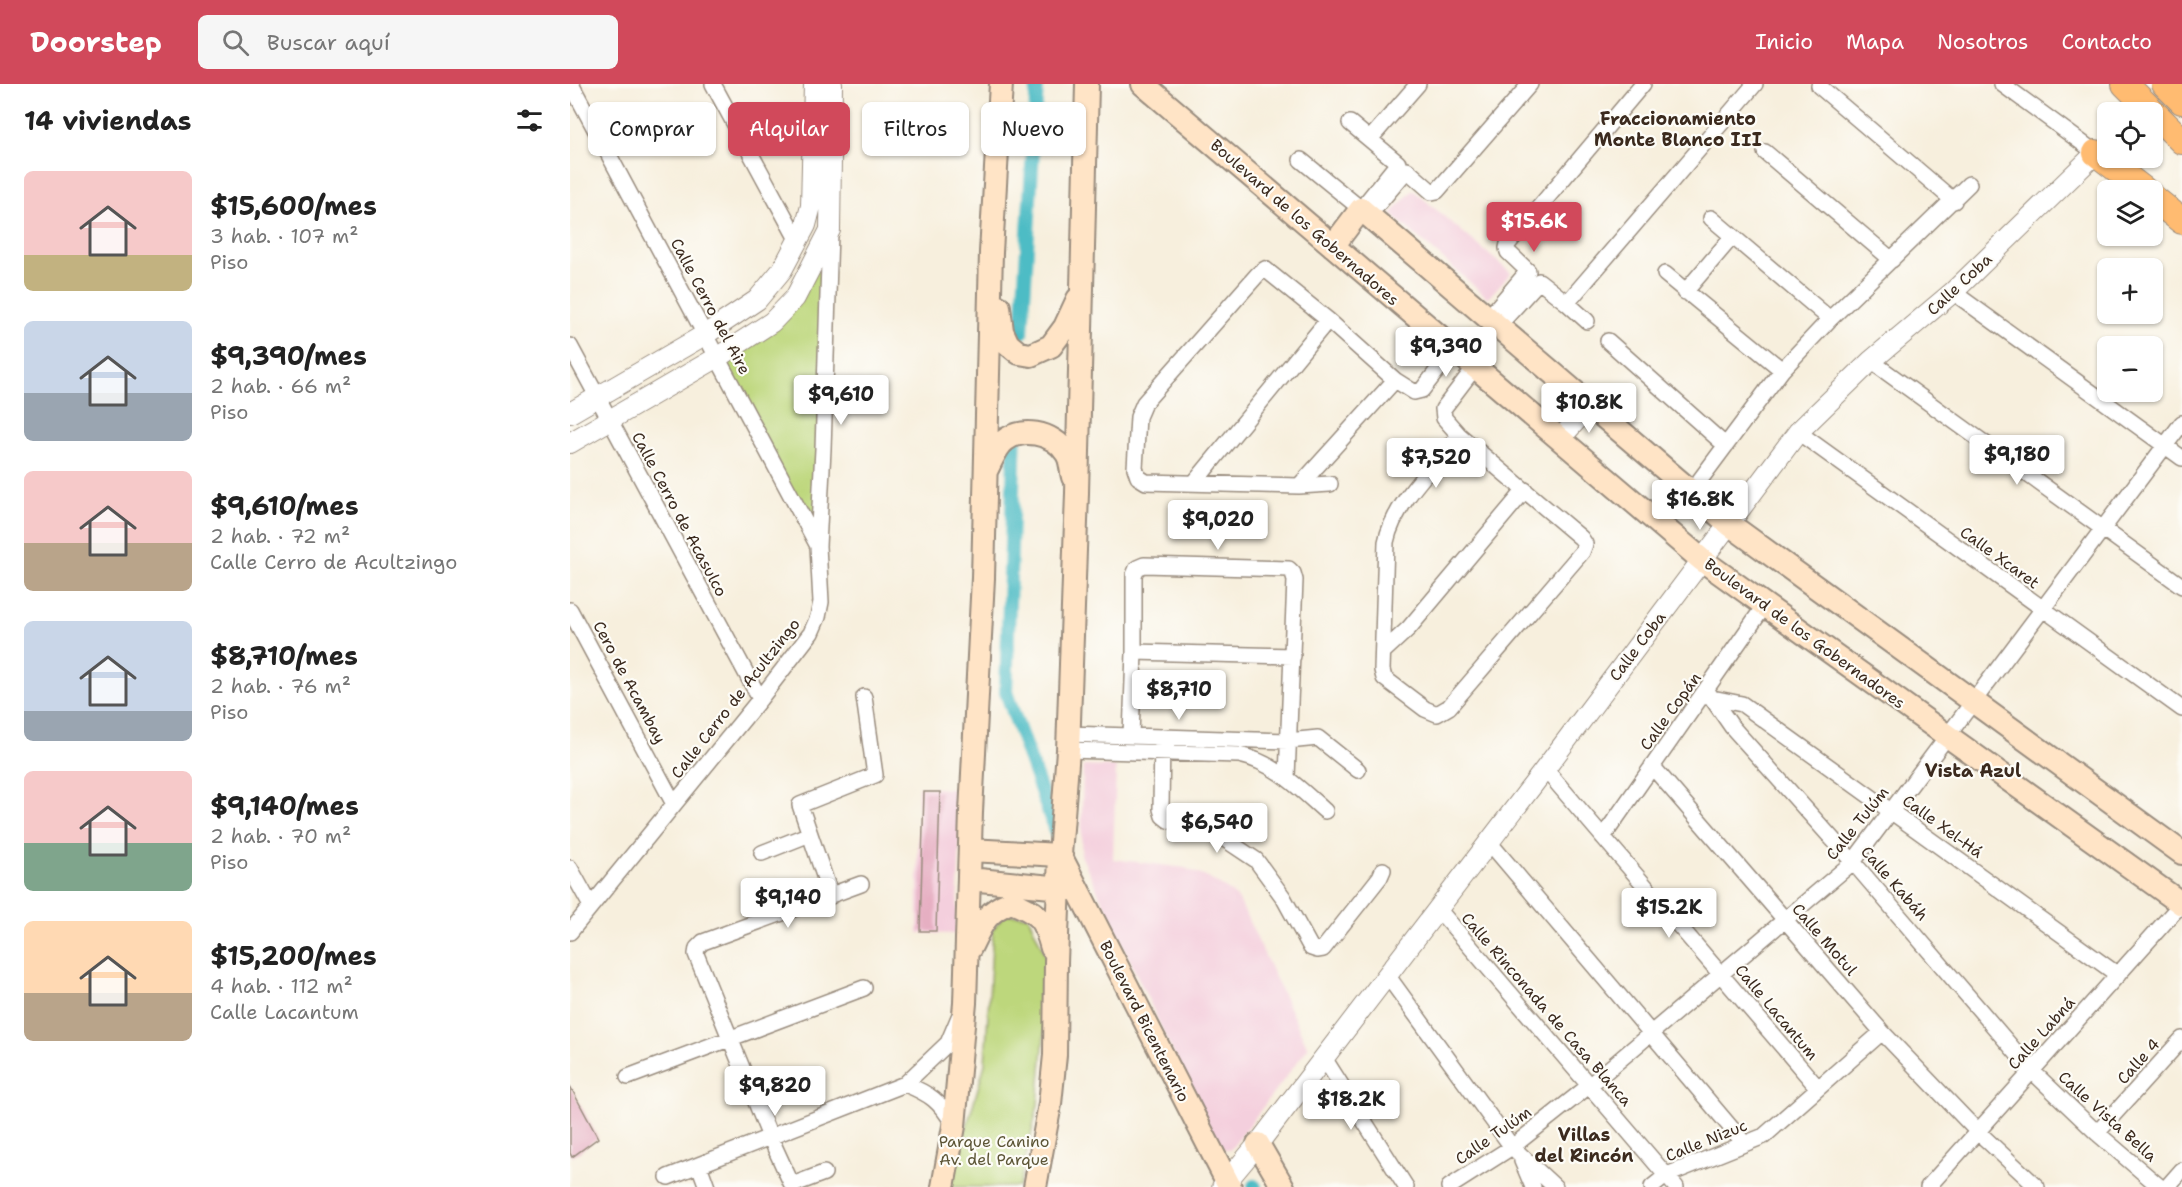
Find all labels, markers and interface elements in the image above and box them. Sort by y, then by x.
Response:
search box [198,15,618,69]
text: Doorstep [30,23,162,61]
icon: search [219,26,252,59]
text: Buscar aquí [267,28,390,57]
text: Inicio [1755,28,1813,56]
text: Mapa [1846,28,1904,56]
text: Nosotros [1937,28,2028,56]
text: Contacto [2061,28,2152,56]
chip: Comprar [588,102,716,156]
chip: Alquilar [728,102,850,156]
chip: Filtros [862,102,969,156]
chip: Nuevo [981,102,1086,156]
map controls [2097,102,2163,402]
button: locate [2097,102,2163,168]
text: 14 viviendas [24,103,192,138]
icon: filters [513,104,546,137]
district label: Fraccionamiento Monte Blanco III [1594,107,1762,152]
street label: Boulevard de los Gobernadores [1206,135,1404,310]
button: layers [2097,180,2163,246]
text: $15,600/mes [210,188,377,223]
icon: home [72,195,144,267]
pin: $15.6K [1485,202,1583,253]
text: $15.6K [1501,208,1567,234]
text: 3 hab. · 107 m² [210,223,359,249]
street label: Calle Cerro del Aire [666,234,755,378]
text: Piso [210,249,248,275]
street label: Calle Coba [1922,249,1996,320]
button: + [2097,258,2163,324]
pin: $9,390 [1397,327,1495,378]
text: $9,390 [1409,333,1483,359]
button: − [2097,336,2163,402]
text: $9,390/mes [210,338,367,373]
icon: home [72,345,144,417]
text: 2 hab. · 66 m² [210,373,351,399]
pin: $9,610 [792,375,890,426]
text: $9,610 [808,381,874,407]
pin: $10.8K [1540,383,1638,434]
text: $10.8K [1555,389,1623,415]
text: Piso [210,399,248,425]
street label: Calle Cerro de Acasulco [627,428,732,600]
pin: $9,180 [1968,435,2066,486]
pin: $7,520 [1387,438,1485,489]
text: $9,180 [1983,441,2051,467]
text: $7,520 [1401,444,1471,470]
pin: $16.8K [1651,480,1749,531]
text: $16.8K [1666,486,1734,512]
text: $9,610/mes [210,488,359,523]
icon: home [72,495,144,567]
pin: $9,020 [1169,500,1267,551]
text: $9,020 [1182,506,1254,532]
street label: Calle Xcaret [1956,521,2044,593]
text: 2 hab. · 72 m² [210,523,350,549]
text: Calle Cerro de Acultzingo [210,549,457,575]
street label: Boulevard de los Gobernadores [1700,553,1909,714]
street label: Calle Coba [1604,607,1670,685]
street label: Calle Cerro de Acultzingo [666,614,805,783]
street label: Cero de Acambay [588,617,671,747]
text: $8,710/mes [210,638,358,673]
icon: home [72,645,144,717]
street label: Calle Copán [1635,668,1706,754]
pin: $8,710 [1130,670,1228,721]
text: 2 hab. · 76 m² [210,673,351,699]
text: $8,710 [1146,676,1212,702]
text: Piso [210,699,248,725]
district label: Vista Azul [1925,759,2021,783]
street label: Calle Tulúm [1821,782,1894,864]
text: $9,140/mes [210,788,359,823]
street label: Calle Xel-Há [1898,790,1987,863]
icon: home [72,795,144,867]
pin: $6,540 [1168,803,1266,854]
text: $6,540 [1180,809,1254,835]
text: 2 hab. · 70 m² [210,823,351,849]
street label: Calle Kabáh [1856,841,1933,925]
text: Piso [210,849,248,875]
pin: $9,140 [739,878,837,929]
text: $9,140 [755,884,821,910]
pin: $15.2K [1620,888,1718,939]
text: $15.2K [1636,894,1702,920]
street label: Calle Motul [1787,899,1862,980]
street label: Calle Rinconada de Casa Blanca [1457,908,1637,1111]
street label: Boulevard Bicentenario [1095,937,1194,1105]
text: $15,200/mes [210,938,377,973]
icon: home [72,945,144,1017]
street label: Calle Lacantum [1730,960,1823,1065]
text: 4 hab. · 112 m² [210,973,353,999]
street label: Calle Labná [2003,992,2080,1074]
text: Calle Lacantum [210,999,359,1025]
street label: Calle 4 [2112,1034,2164,1089]
pin: $9,820 [726,1066,824,1117]
street label: Calle Vista Bella [2054,1066,2161,1166]
text: $9,820 [738,1072,812,1098]
pin: $18.2K [1302,1080,1400,1131]
text: $18.2K [1317,1086,1385,1112]
street label: Calle Tulúm [1451,1101,1536,1169]
street label: Calle Nizuc [1662,1115,1750,1166]
district label: Villas del Rincón [1535,1123,1633,1168]
park label: Parque Canino Av. del Parque [939,1131,1049,1170]

